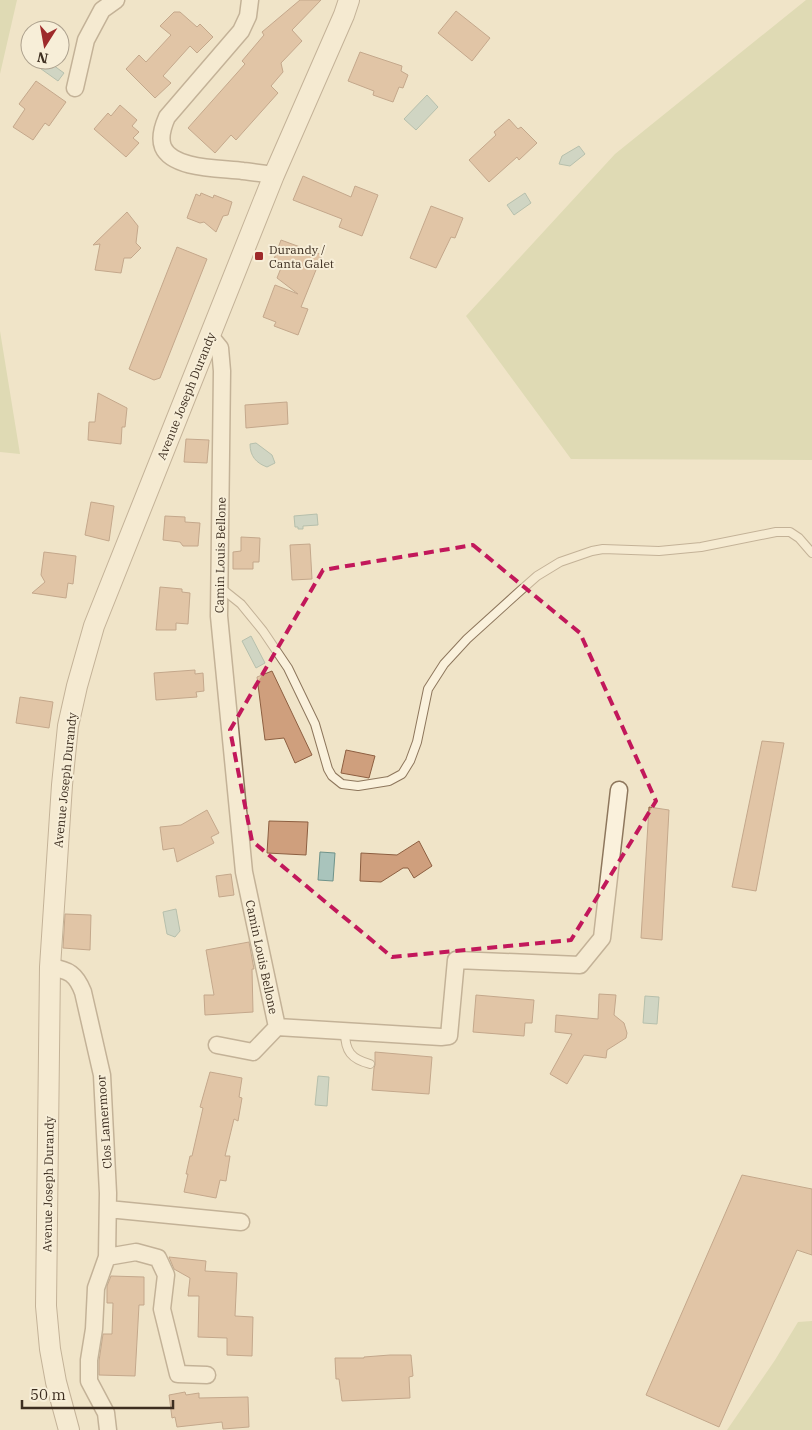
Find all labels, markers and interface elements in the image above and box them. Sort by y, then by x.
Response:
north arrow [20,20,70,70]
text: N [35,48,50,68]
place label: Durandy / Canta Galet [269,242,334,271]
marker: Durandy / Canta Galet [253,250,265,262]
street label: Avenue Joseph Durandy [154,330,219,462]
street label: Camin Louis Bellone [211,497,229,613]
street label: Avenue Joseph Durandy [50,711,80,848]
street label: Camin Louis Bellone [243,899,281,1015]
street label: Clos Lamermoor [93,1074,115,1169]
street label: Avenue Joseph Durandy [39,1115,57,1252]
scale bar [22,1378,174,1410]
text: 50 m [30,1385,66,1404]

